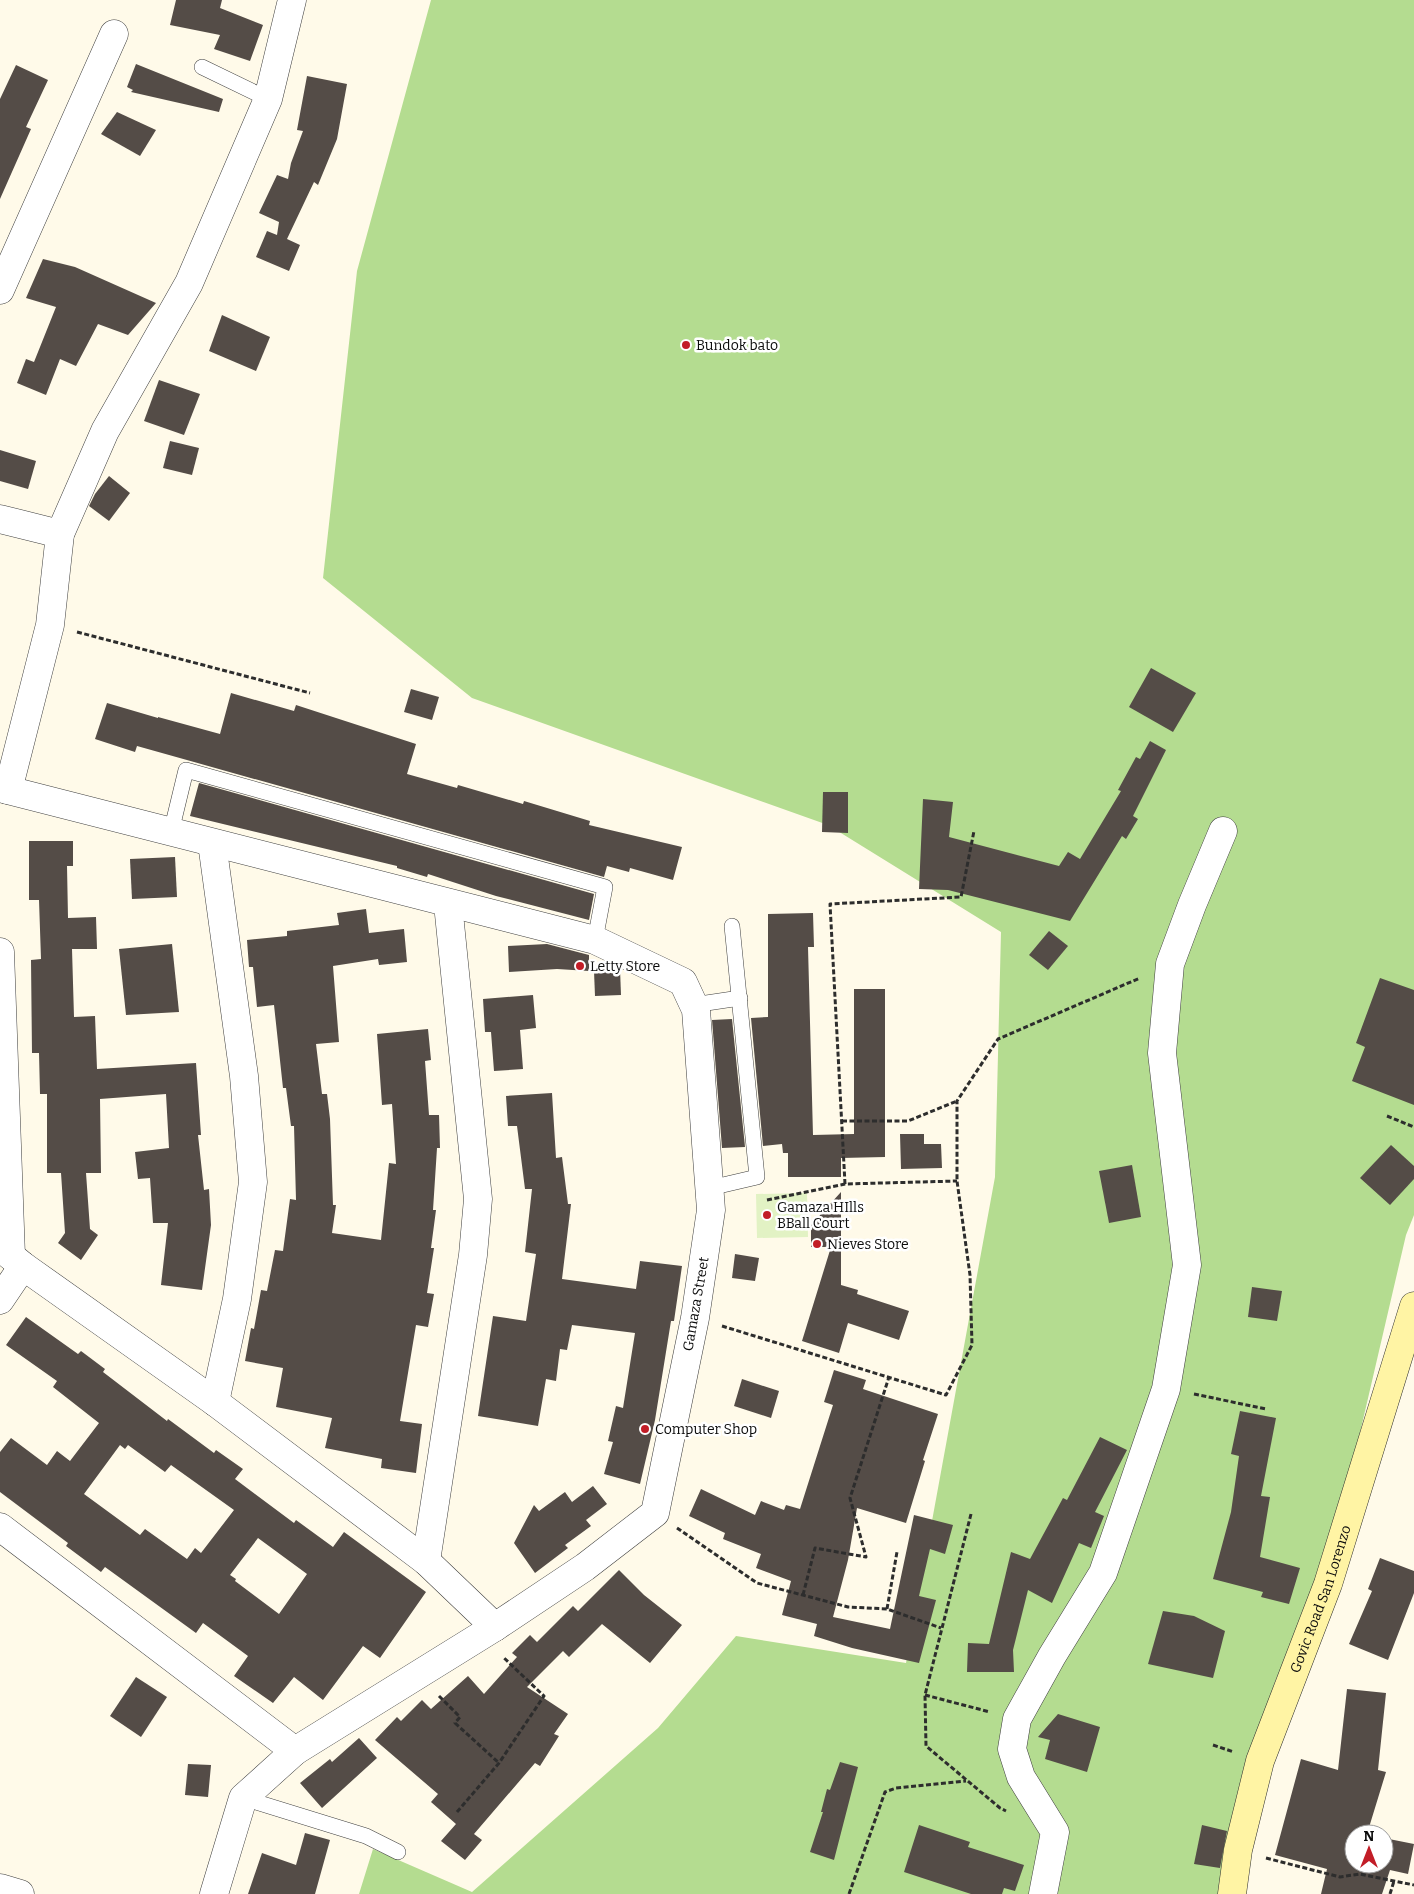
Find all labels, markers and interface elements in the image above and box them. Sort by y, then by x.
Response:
place label: Bundok bato [696,337,778,354]
marker: Bundok bato [680,339,692,351]
place label: Letty Store [590,958,660,975]
marker: Letty Store [574,960,586,972]
place label: Gamaza HIlls BBall Court [777,1199,864,1232]
marker: Gamaza HIlls BBall Court [761,1209,773,1221]
place label: Nieves Store [827,1236,909,1253]
marker: Nieves Store [811,1238,823,1250]
street label: Gamaza Street [679,1255,713,1353]
place label: Computer Shop [655,1421,757,1438]
marker: Computer Shop [639,1423,651,1435]
street label: Govic Road San Lorenzo [1286,1523,1354,1675]
north arrow [1344,1824,1394,1874]
text: N [1364,1828,1375,1845]

